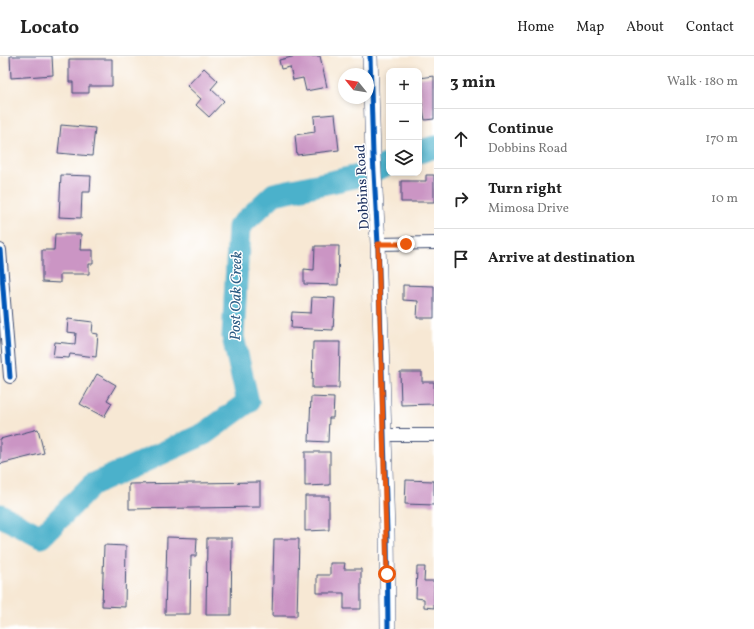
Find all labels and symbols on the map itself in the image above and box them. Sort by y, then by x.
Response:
north arrow [338,68,374,104]
street label: Dobbins Road [351,144,375,230]
route end [397,235,415,253]
water label: Post Oak Creek [226,251,248,341]
route start [378,565,396,583]

